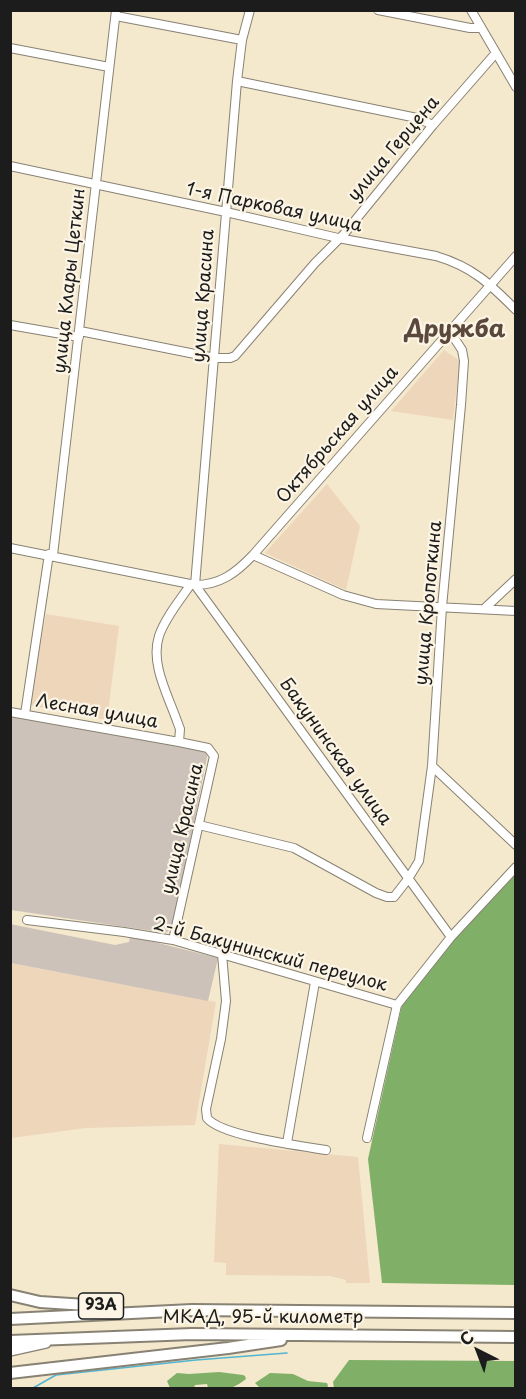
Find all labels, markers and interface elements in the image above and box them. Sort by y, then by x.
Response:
street label: улица Герцена [344,92,444,206]
street label: 1-я Парковая улица [184,179,364,237]
street label: улица Клары Цеткин [50,187,90,375]
street label: улица Красина [189,229,219,363]
district label: Дружба [405,316,505,344]
street label: Октябрьская улица [273,362,403,508]
street label: улица Кропоткина [411,520,447,686]
street label: Бакунинская улица [274,674,396,830]
street label: Лесная улица [34,691,160,733]
street label: улица Красина [157,761,209,897]
street label: 2-й Бакунинский переулок [150,913,390,997]
road number: 93A [78,1293,124,1319]
street label: МКАД, 95-й километр [163,1307,363,1329]
north arrow [448,1321,508,1381]
text: С [453,1325,478,1351]

